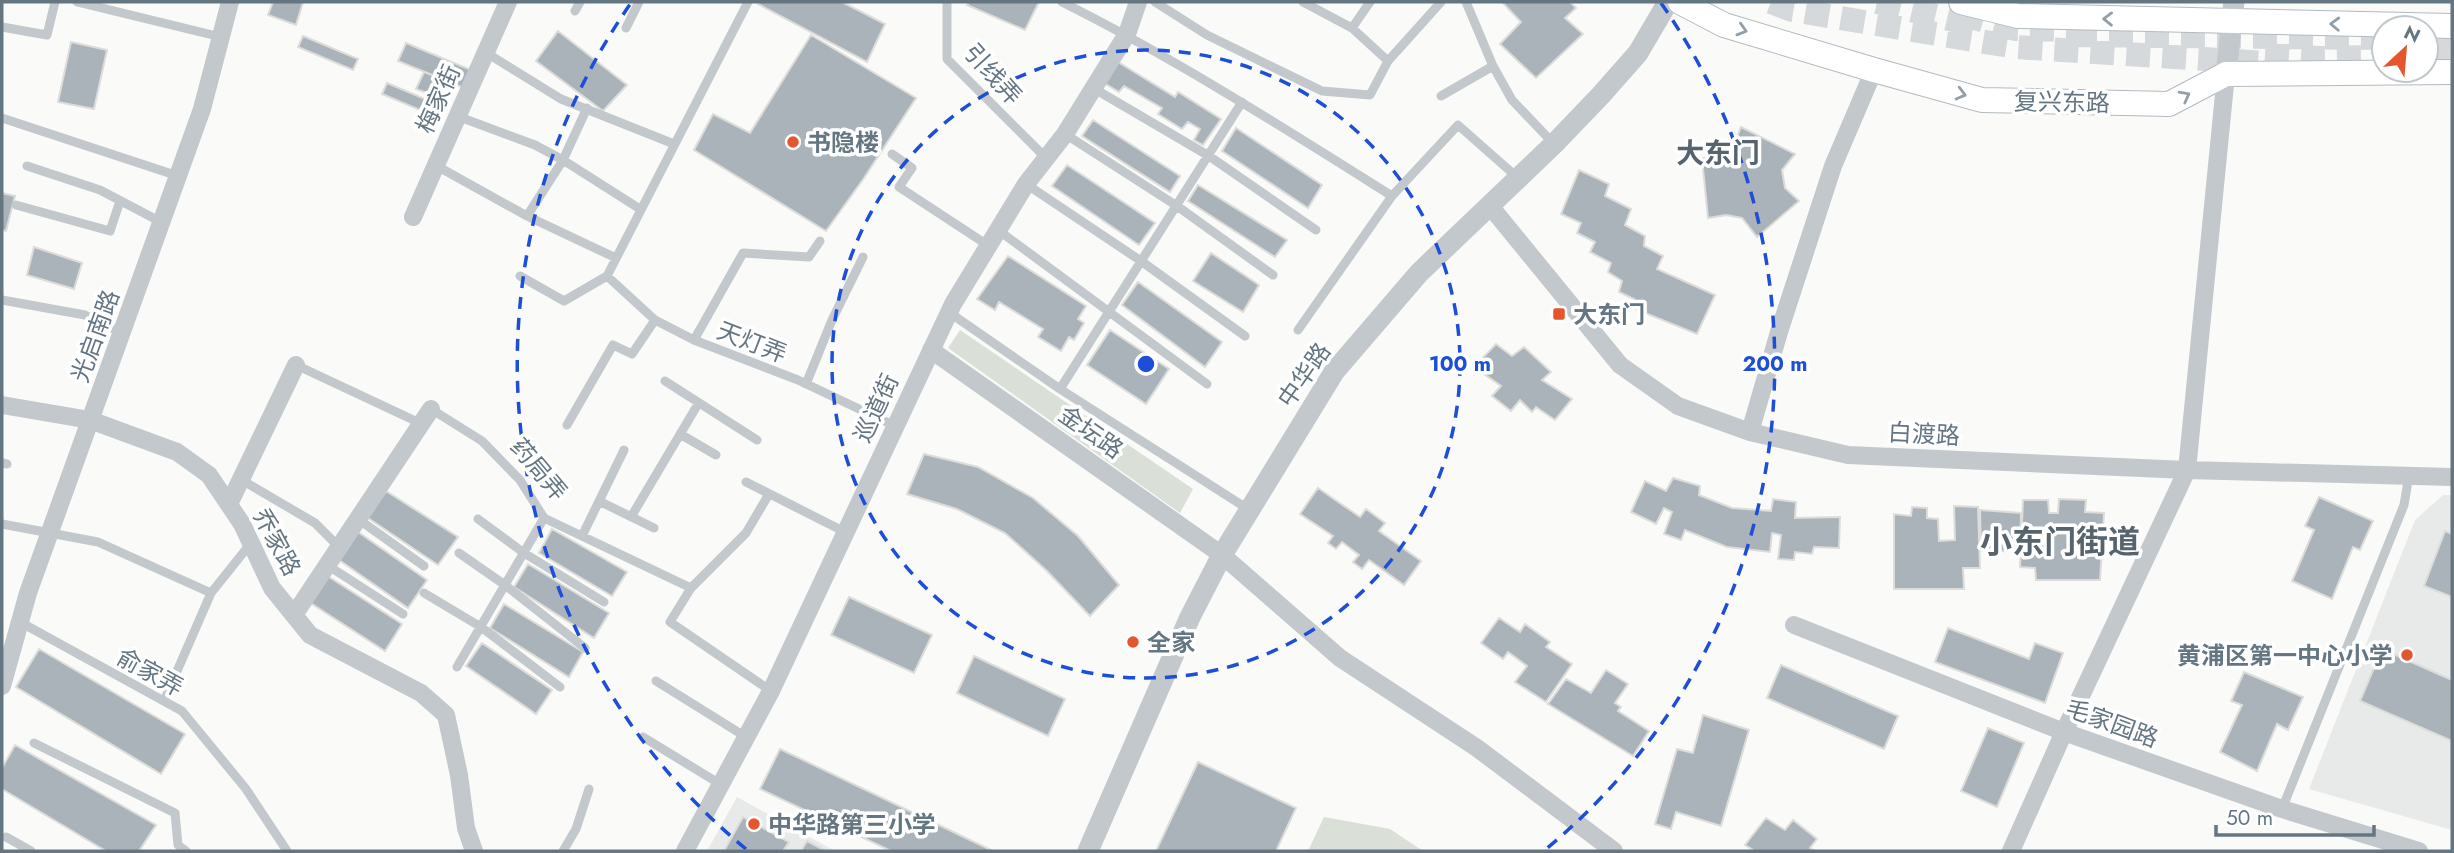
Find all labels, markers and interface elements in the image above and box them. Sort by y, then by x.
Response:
one-way arrow [2102,11,2113,26]
north arrow [2370,14,2440,84]
one-way arrow [2329,17,2340,32]
text: N [2400,19,2425,50]
one-way arrow [1736,22,1748,37]
street label: 引线弄 [956,36,1030,112]
street label: 梅家街 [407,59,469,139]
street label: 复兴东路 [2014,84,2110,120]
one-way arrow [1954,86,1966,100]
one-way arrow [2178,90,2190,104]
place label: 书隐楼 [807,125,879,160]
district label: 大东门 [1676,133,1760,174]
marker: 书隐楼 [785,134,801,150]
street label: 光启南路 [62,285,128,387]
place label: 大东门 [1573,297,1645,332]
marker: 大东门 [1551,306,1567,322]
street label: 天灯弄 [712,313,792,371]
street label: 中华路 [1269,335,1339,415]
text: 100 m [1429,349,1491,379]
text: 200 m [1742,349,1808,379]
centre of rings [1134,352,1158,376]
street label: 巡道街 [845,368,907,448]
street label: 金坛路 [1051,397,1131,467]
street label: 白渡路 [1887,415,1961,453]
street label: 药局弄 [502,430,576,508]
street label: 乔家路 [245,502,309,582]
district label: 小东门街道 [1980,519,2140,565]
place label: 全家 [1147,625,1195,660]
marker: 全家 [1125,634,1141,650]
place label: 黄浦区第一中心小学 [2177,638,2393,673]
street label: 俞家弄 [110,639,190,705]
marker: 黄浦区第一中心小学 [2399,647,2415,663]
street label: 毛家园路 [2061,690,2163,756]
scale bar [2216,794,2374,838]
text: 50 m [2226,803,2273,833]
place label: 中华路第三小学 [768,807,936,842]
marker: 中华路第三小学 [746,816,762,832]

